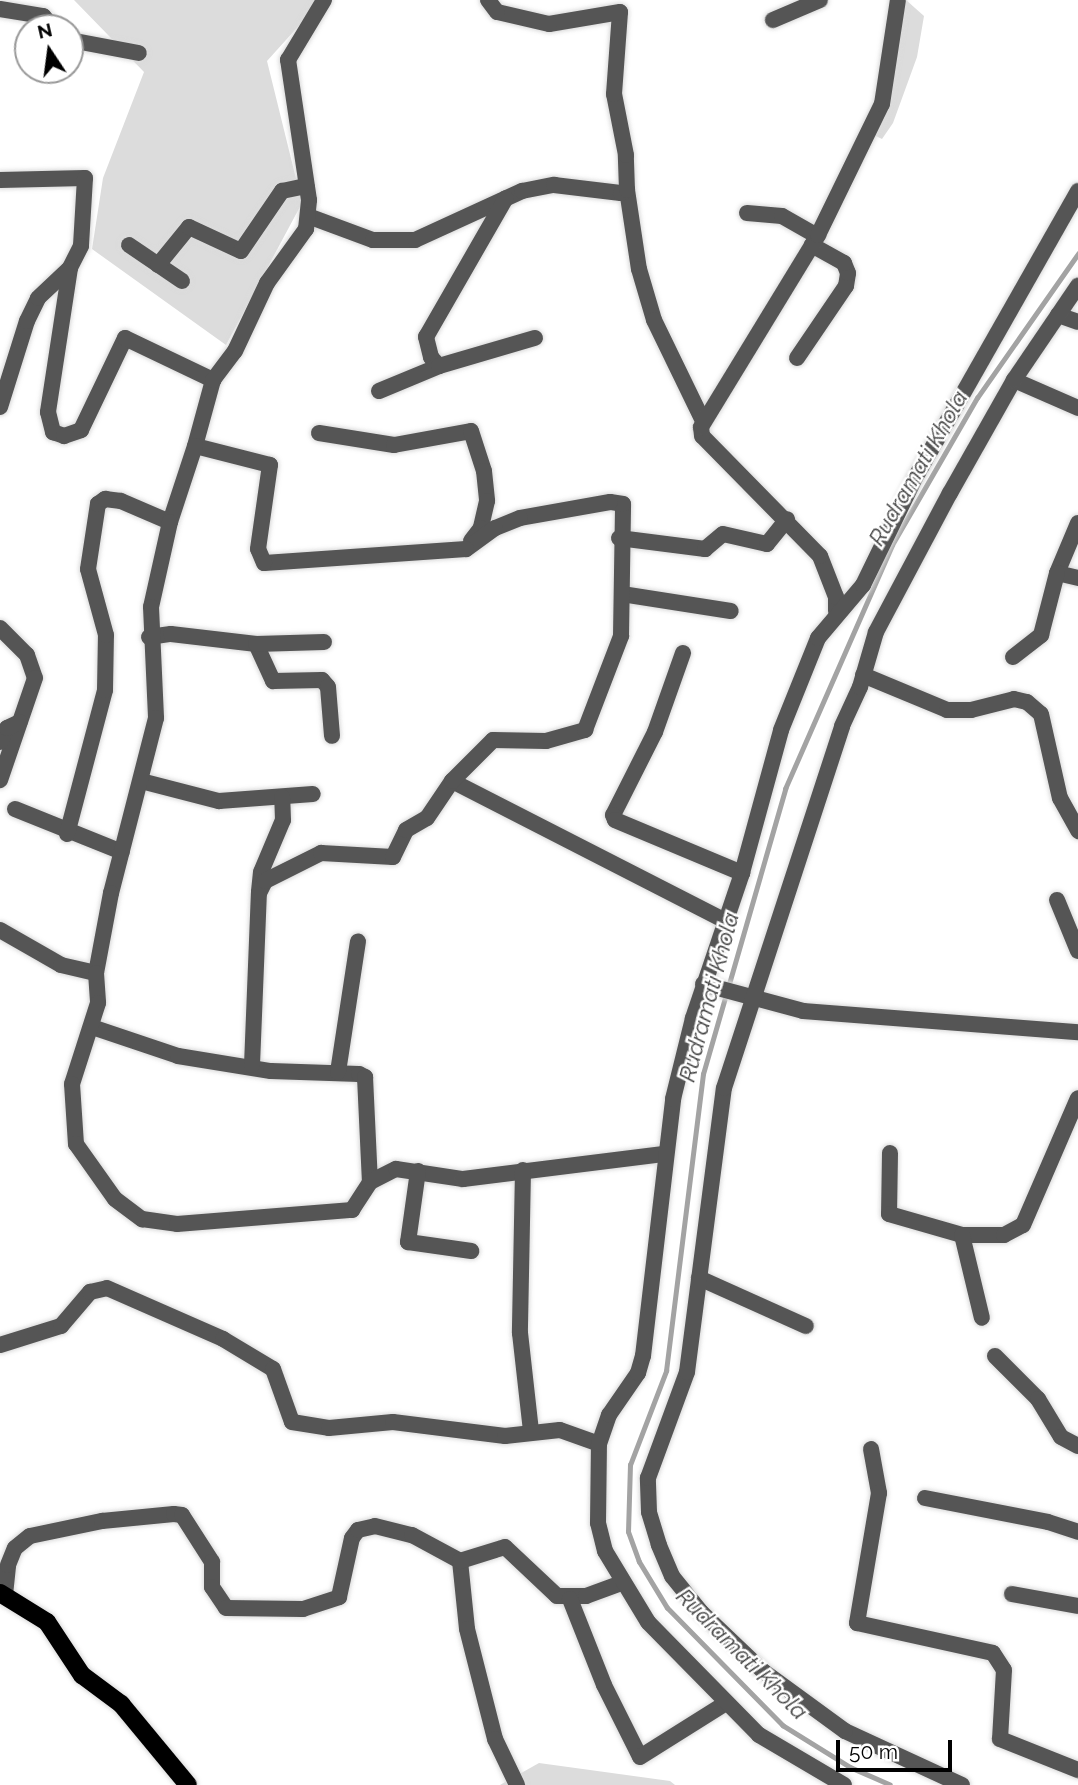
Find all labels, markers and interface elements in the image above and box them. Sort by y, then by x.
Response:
north arrow [14,14,84,84]
text: N [35,18,54,43]
water label: Rudramati Khola [862,386,974,550]
water label: Rudramati Khola [673,909,745,1085]
water label: Rudramati Khola [671,1583,813,1725]
scale bar [840,1726,956,1770]
text: 50 m [849,1739,898,1764]

